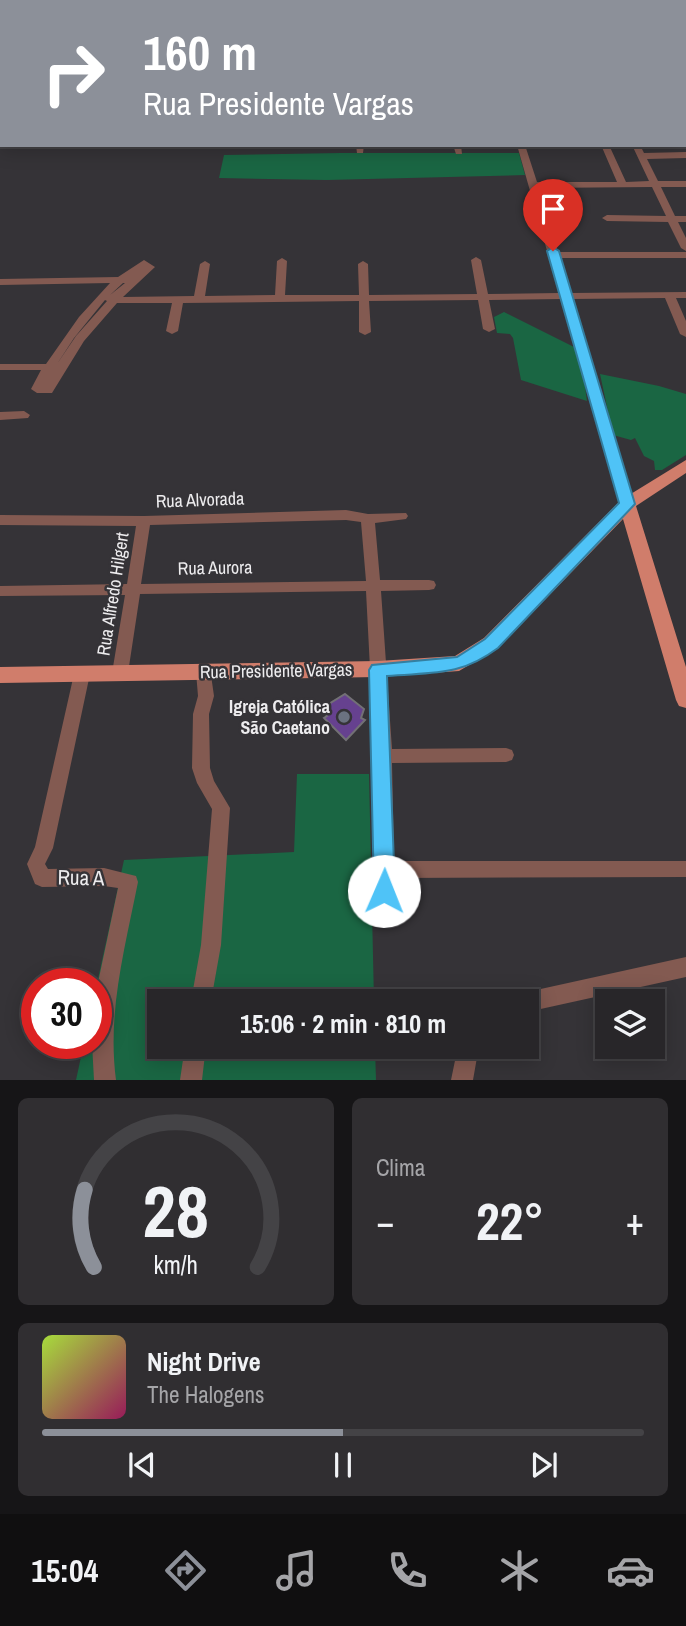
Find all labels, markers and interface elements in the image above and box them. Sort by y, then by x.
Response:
text: 160 m [143,19,257,85]
icon: right [28,28,119,119]
text: Rua Presidente Vargas [143,82,414,125]
pin [523,179,583,251]
icon: arrive [534,190,572,228]
street label: Rua Alvorada [155,485,245,514]
street label: Rua Alfredo Hilgert [90,530,135,657]
street label: Rua Aurora [177,554,253,581]
street label: Rua Presidente Vargas [200,657,352,684]
place label: Igreja Católica São Caetano [229,694,331,740]
marker: Igreja Católica São Caetano [336,709,352,725]
position arrow [347,854,421,928]
street label: Rua A [57,863,105,892]
speed limit sign: 30 [21,968,112,1059]
map controls [595,989,665,1059]
button: layers [595,989,665,1059]
text: 15:06 · 2 min · 810 m [240,1006,446,1041]
text: Clima [376,1152,425,1183]
text: 28 [143,1163,209,1261]
text: 22° [476,1186,544,1256]
text: − [376,1196,394,1247]
text: + [626,1196,644,1247]
text: km/h [154,1248,198,1282]
text: Night Drive [147,1344,261,1379]
text: The Halogens [147,1379,264,1410]
icon: previous [123,1446,161,1484]
icon: pause [324,1446,362,1484]
icon: next [525,1446,563,1484]
icon: directions [161,1546,210,1595]
icon: music [272,1546,321,1595]
icon: phone [383,1546,432,1595]
icon: climate [495,1546,544,1595]
icon: car [606,1546,655,1595]
text: 15:04 [31,1549,98,1592]

